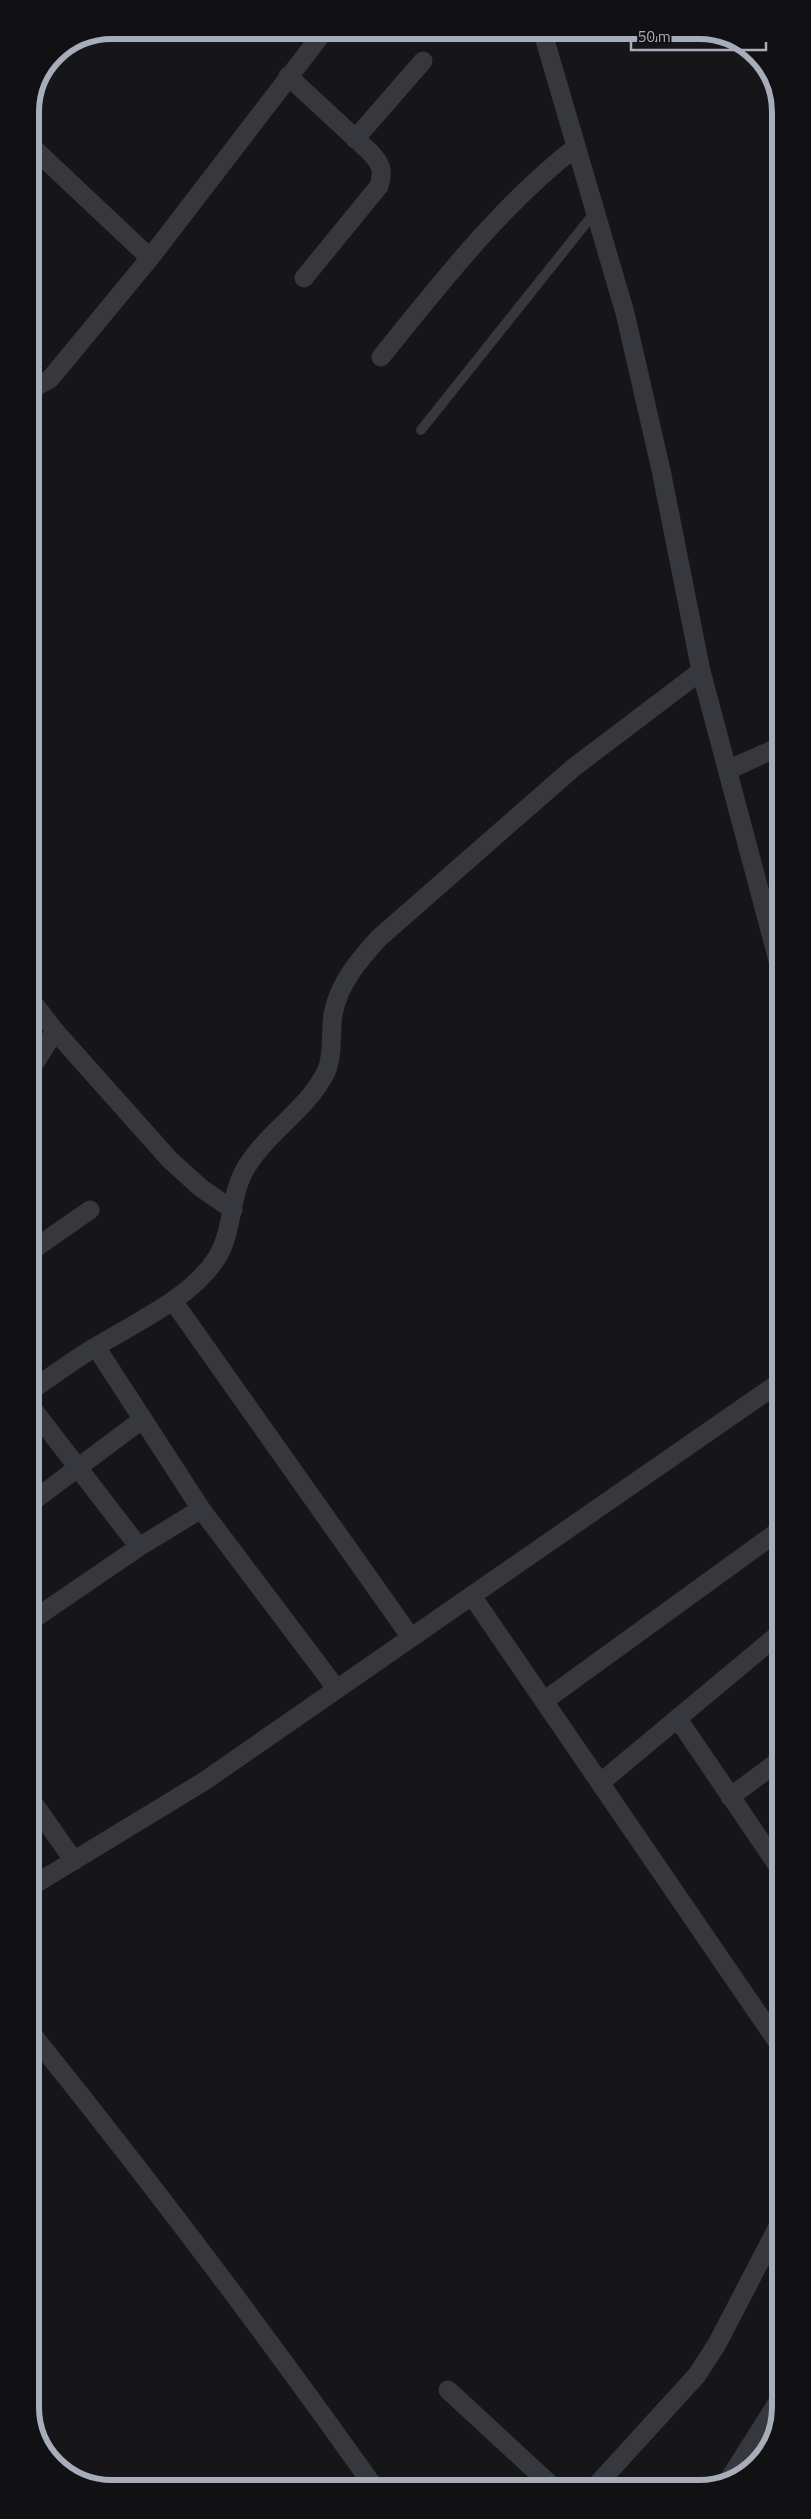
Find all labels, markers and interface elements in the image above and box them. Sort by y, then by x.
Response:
scale bar [631,20,766,52]
text: 50 m [638,25,671,48]

